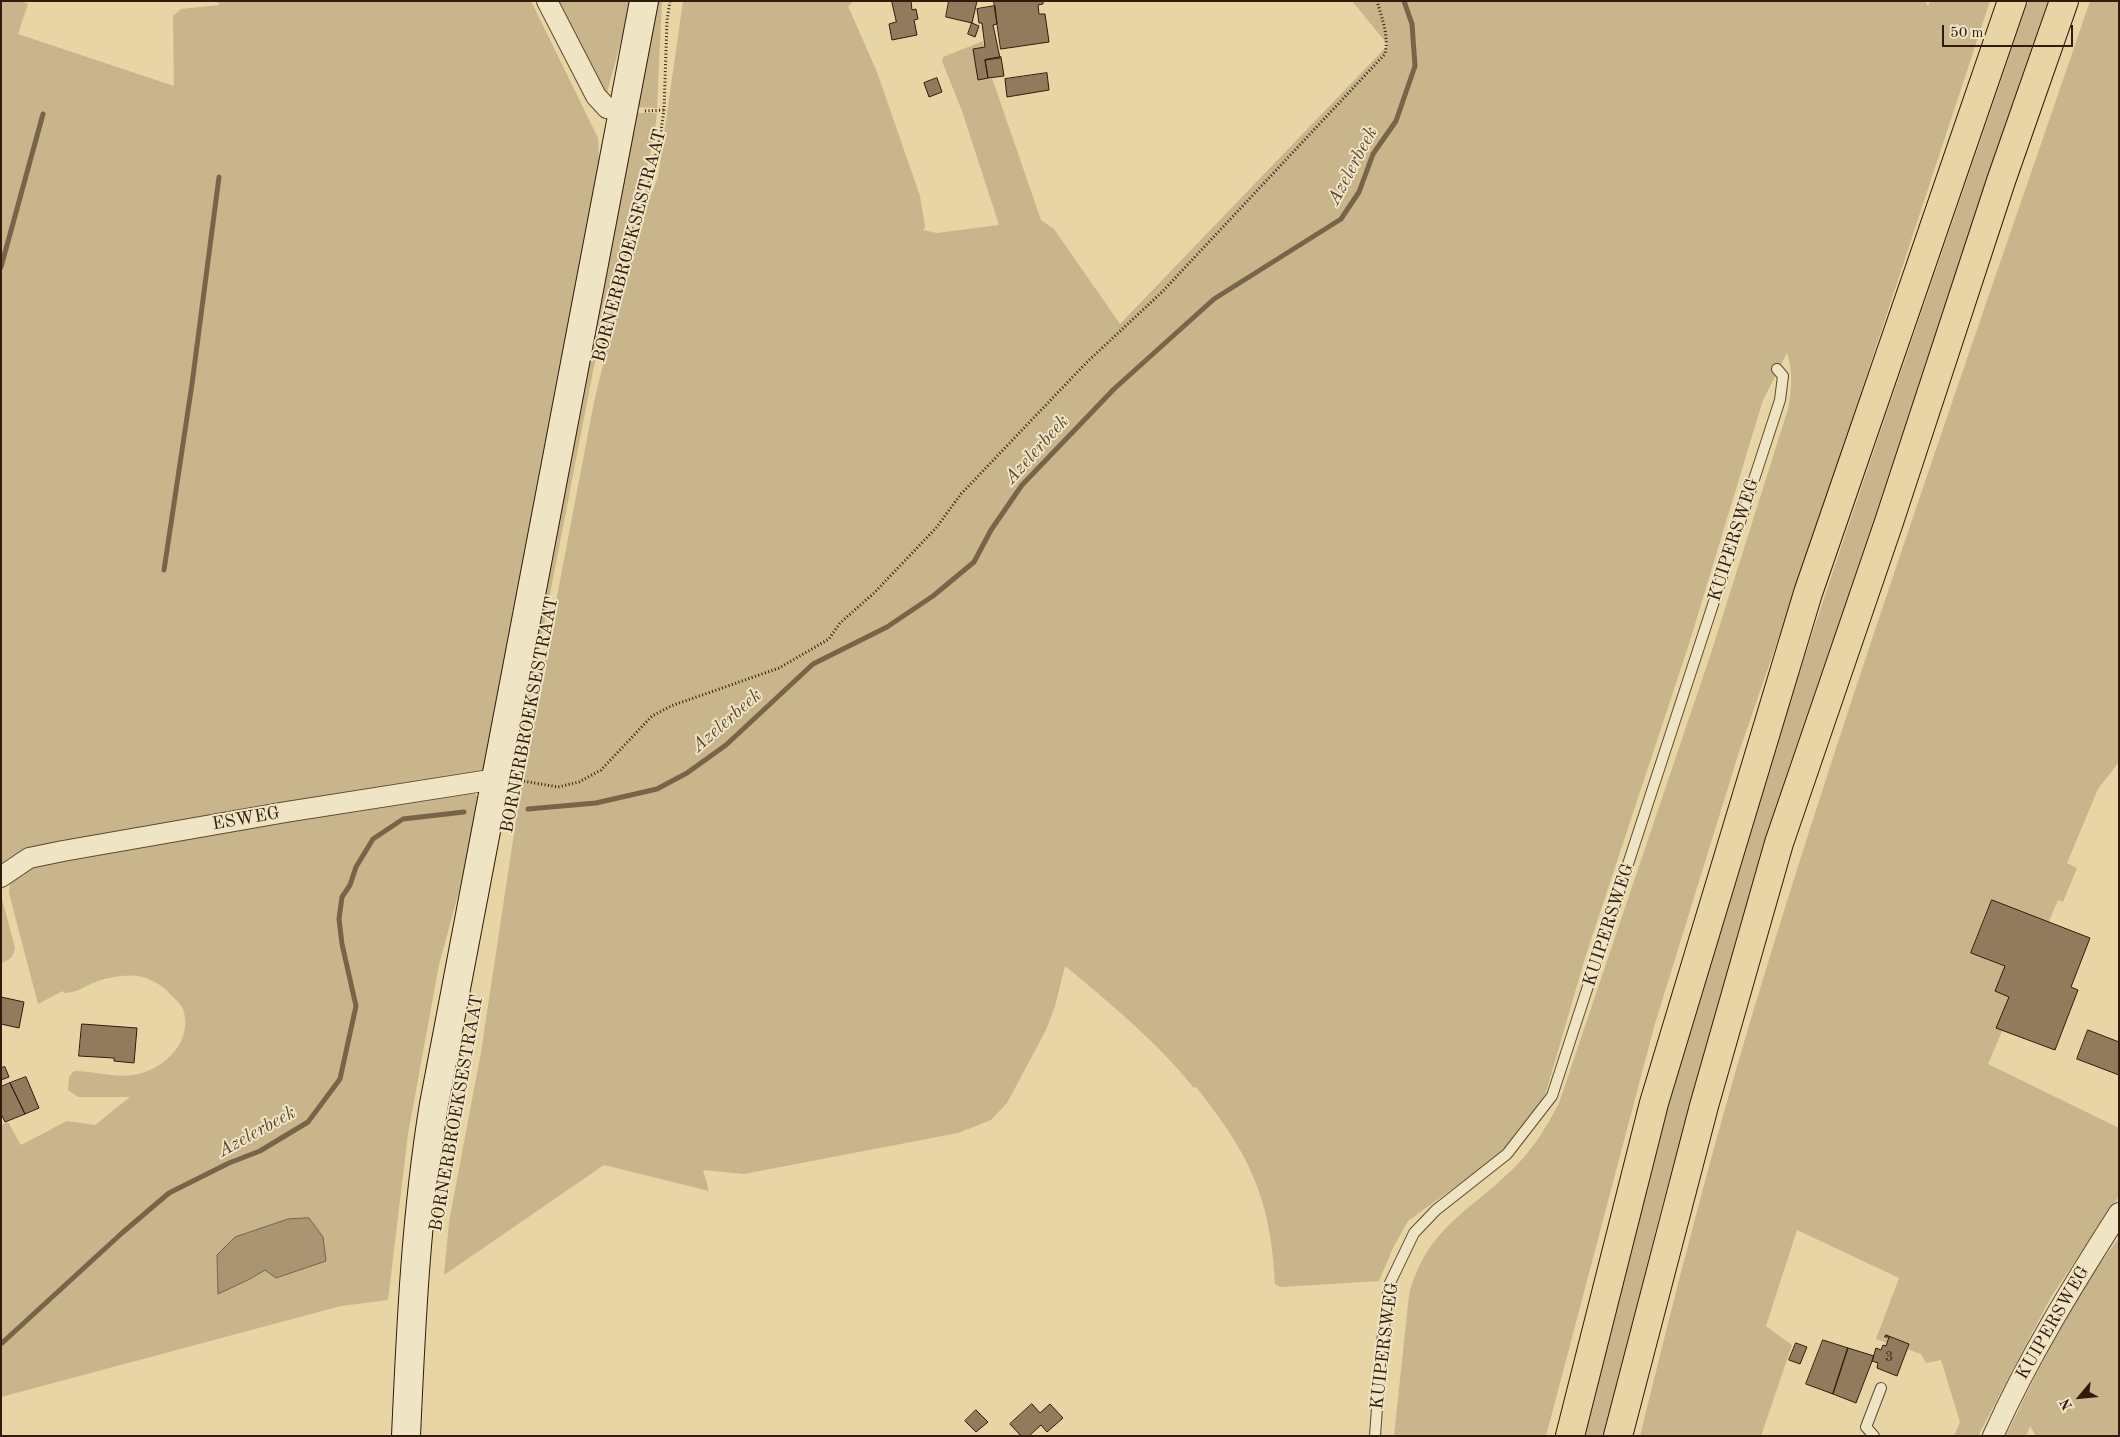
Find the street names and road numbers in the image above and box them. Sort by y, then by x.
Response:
street label: BORNERBROEKSESTRAAT [588,127,672,365]
street label: KUIPERSWEG [1704,476,1764,604]
street label: BORNERBROEKSESTRAAT [496,595,564,835]
street label: ESWEG [211,802,281,836]
street label: KUIPERSWEG [1579,861,1639,989]
street label: BORNERBROEKSESTRAAT [426,993,488,1233]
street label: KUIPERSWEG [2012,1262,2094,1384]
street label: KUIPERSWEG [1366,1281,1404,1411]

